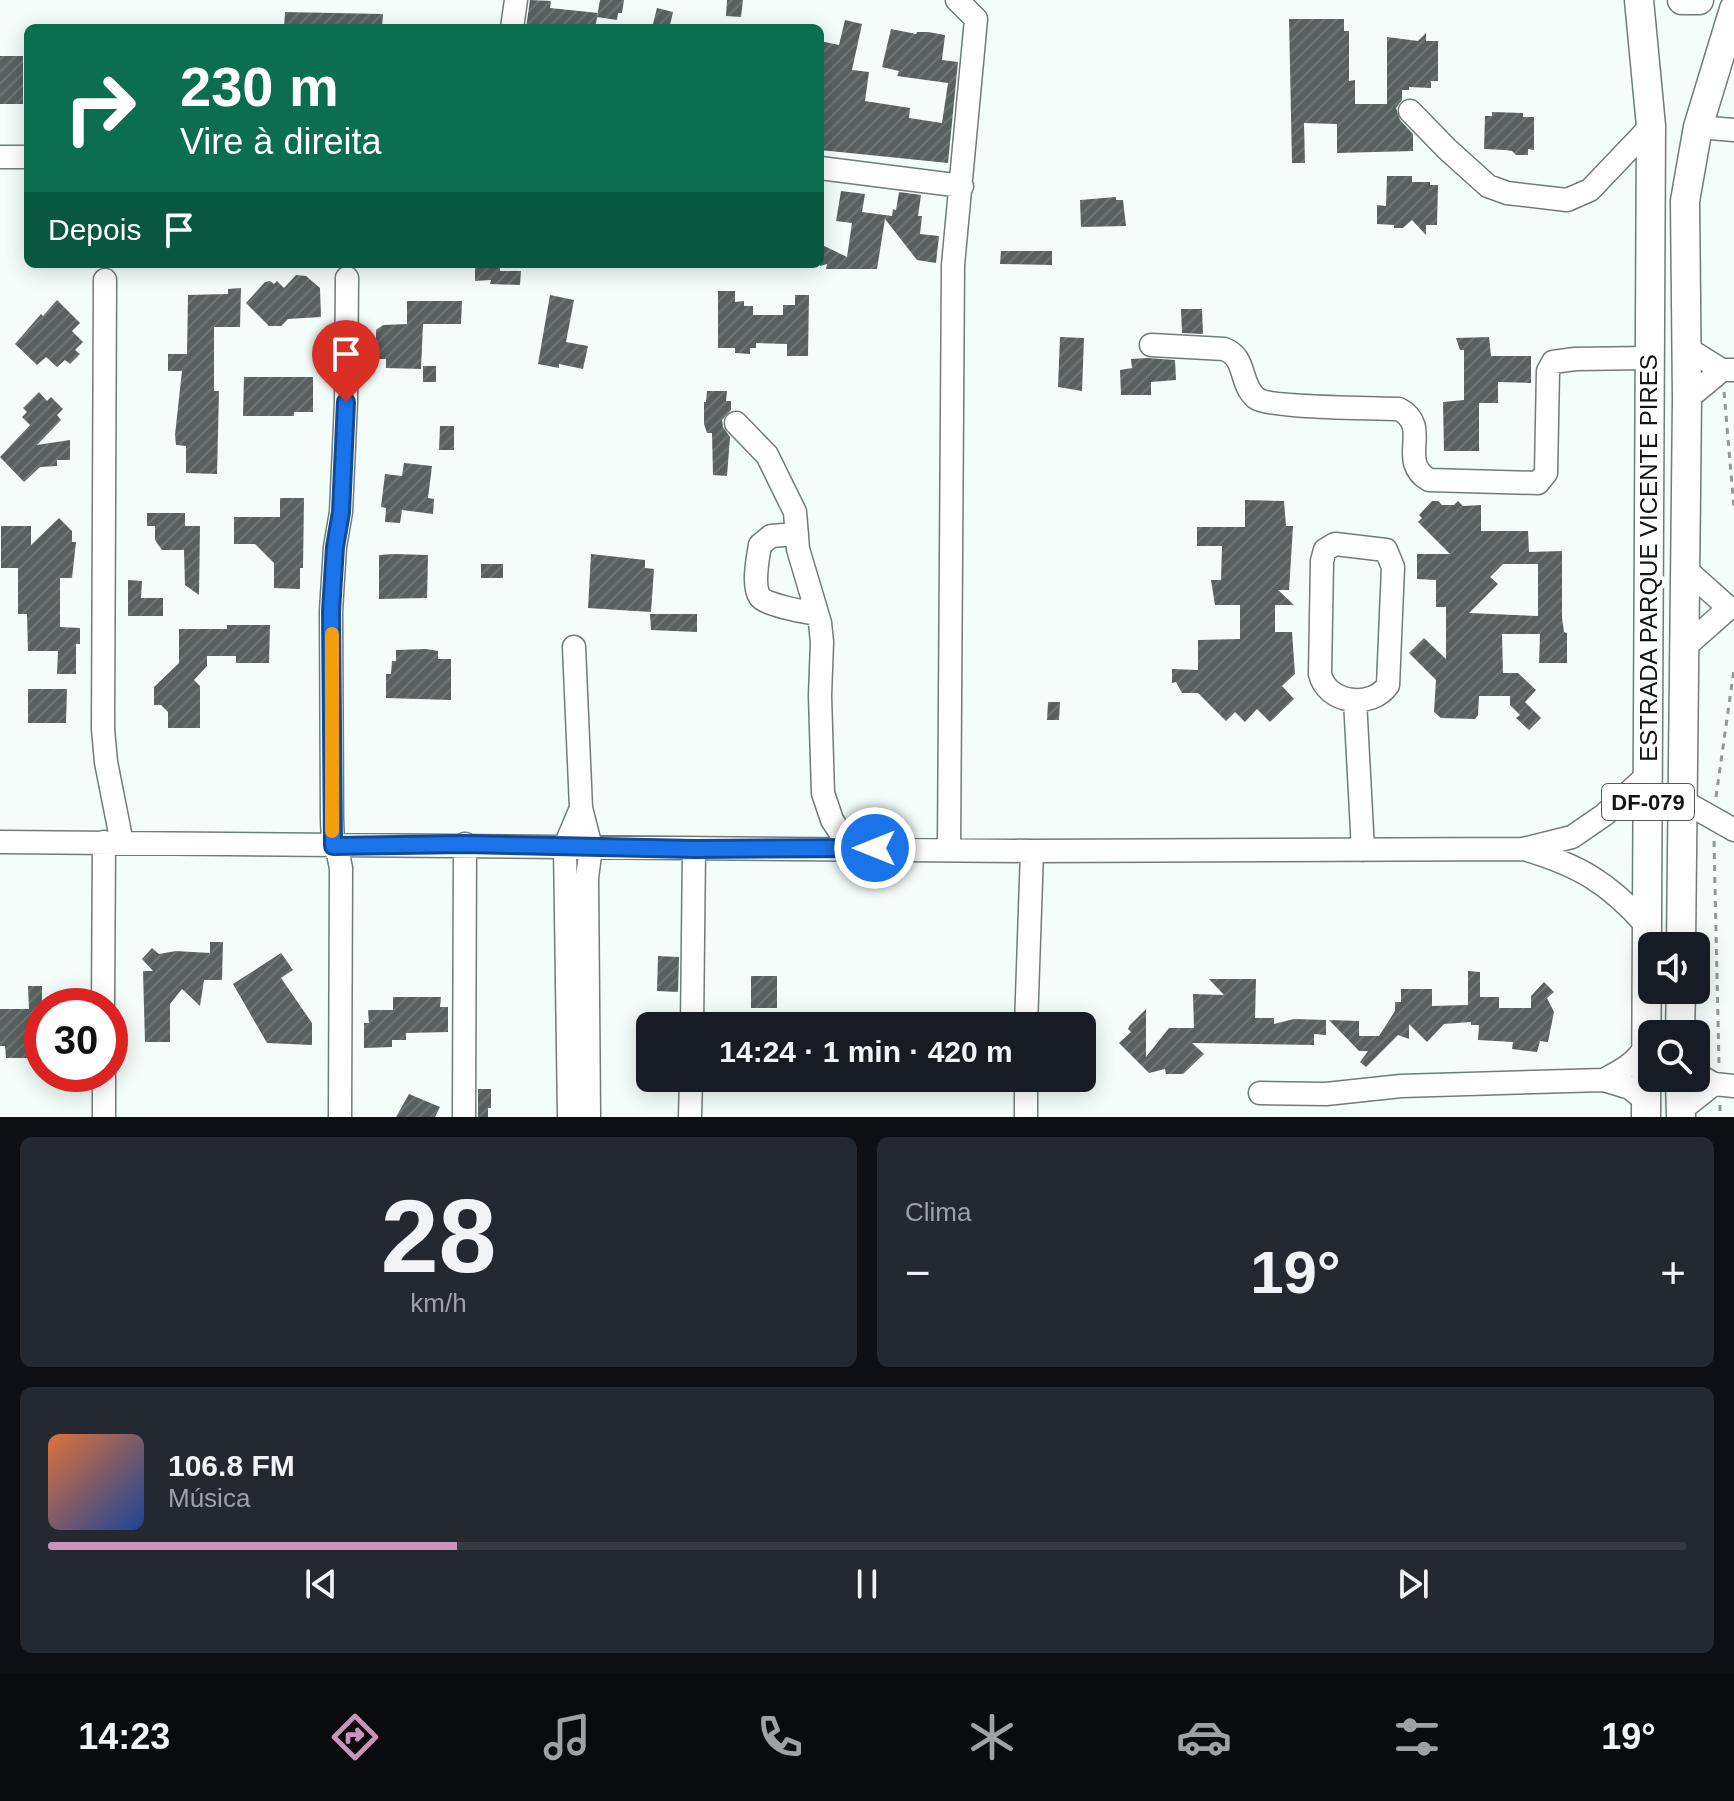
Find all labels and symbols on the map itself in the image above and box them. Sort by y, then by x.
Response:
pin [312,320,380,402]
street label: ESTRADA PARQUE VICENTE PIRES [1635,354,1662,762]
road number: DF-079 [1602,784,1694,820]
position arrow [833,806,917,890]
speed limit sign: 30 [24,988,128,1092]

